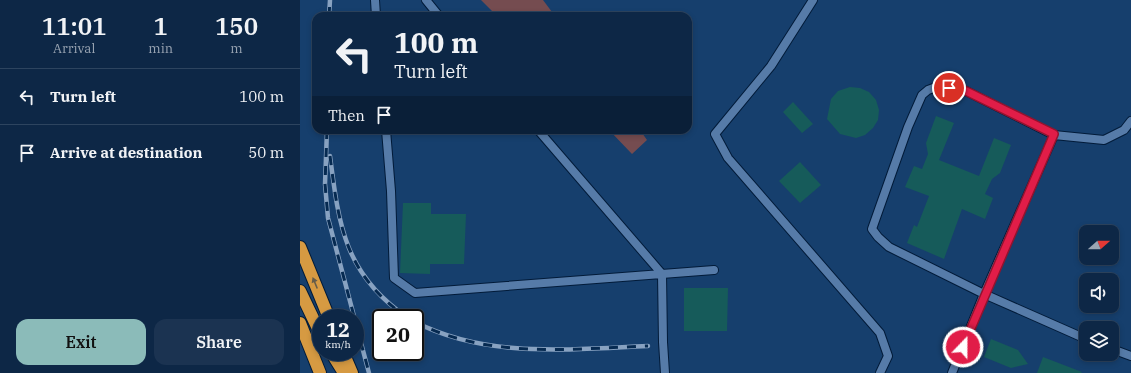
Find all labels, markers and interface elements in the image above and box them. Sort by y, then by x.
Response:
text: 11:01 [42,10,107,42]
text: 1 [154,10,168,42]
text: 150 [215,10,258,42]
text: 100 m [394,24,478,61]
icon: left [328,28,380,80]
text: Arrival [53,40,95,57]
text: min [148,40,173,57]
text: m [230,40,243,57]
text: Turn left [394,60,468,83]
pin [932,71,966,105]
icon: arrive [938,77,960,99]
icon: left [16,86,38,108]
text: Turn left [50,87,116,106]
text: 100 m [239,87,284,106]
icon: arrive [373,104,395,126]
text: Then [328,106,365,125]
icon: arrive [16,142,38,164]
text: Arrive at destination [50,143,202,162]
text: 50 m [248,143,284,162]
north arrow [1079,225,1119,265]
map controls [1079,225,1119,361]
button: sound [1079,273,1119,313]
one-way arrow [311,276,317,288]
speed limit sign: 20 [372,309,424,361]
text: 12 [326,316,350,343]
button: Exit [16,319,146,365]
button: Share [154,319,284,365]
button: layers [1079,321,1119,361]
position arrow [942,326,984,368]
text: km/h [325,338,351,351]

